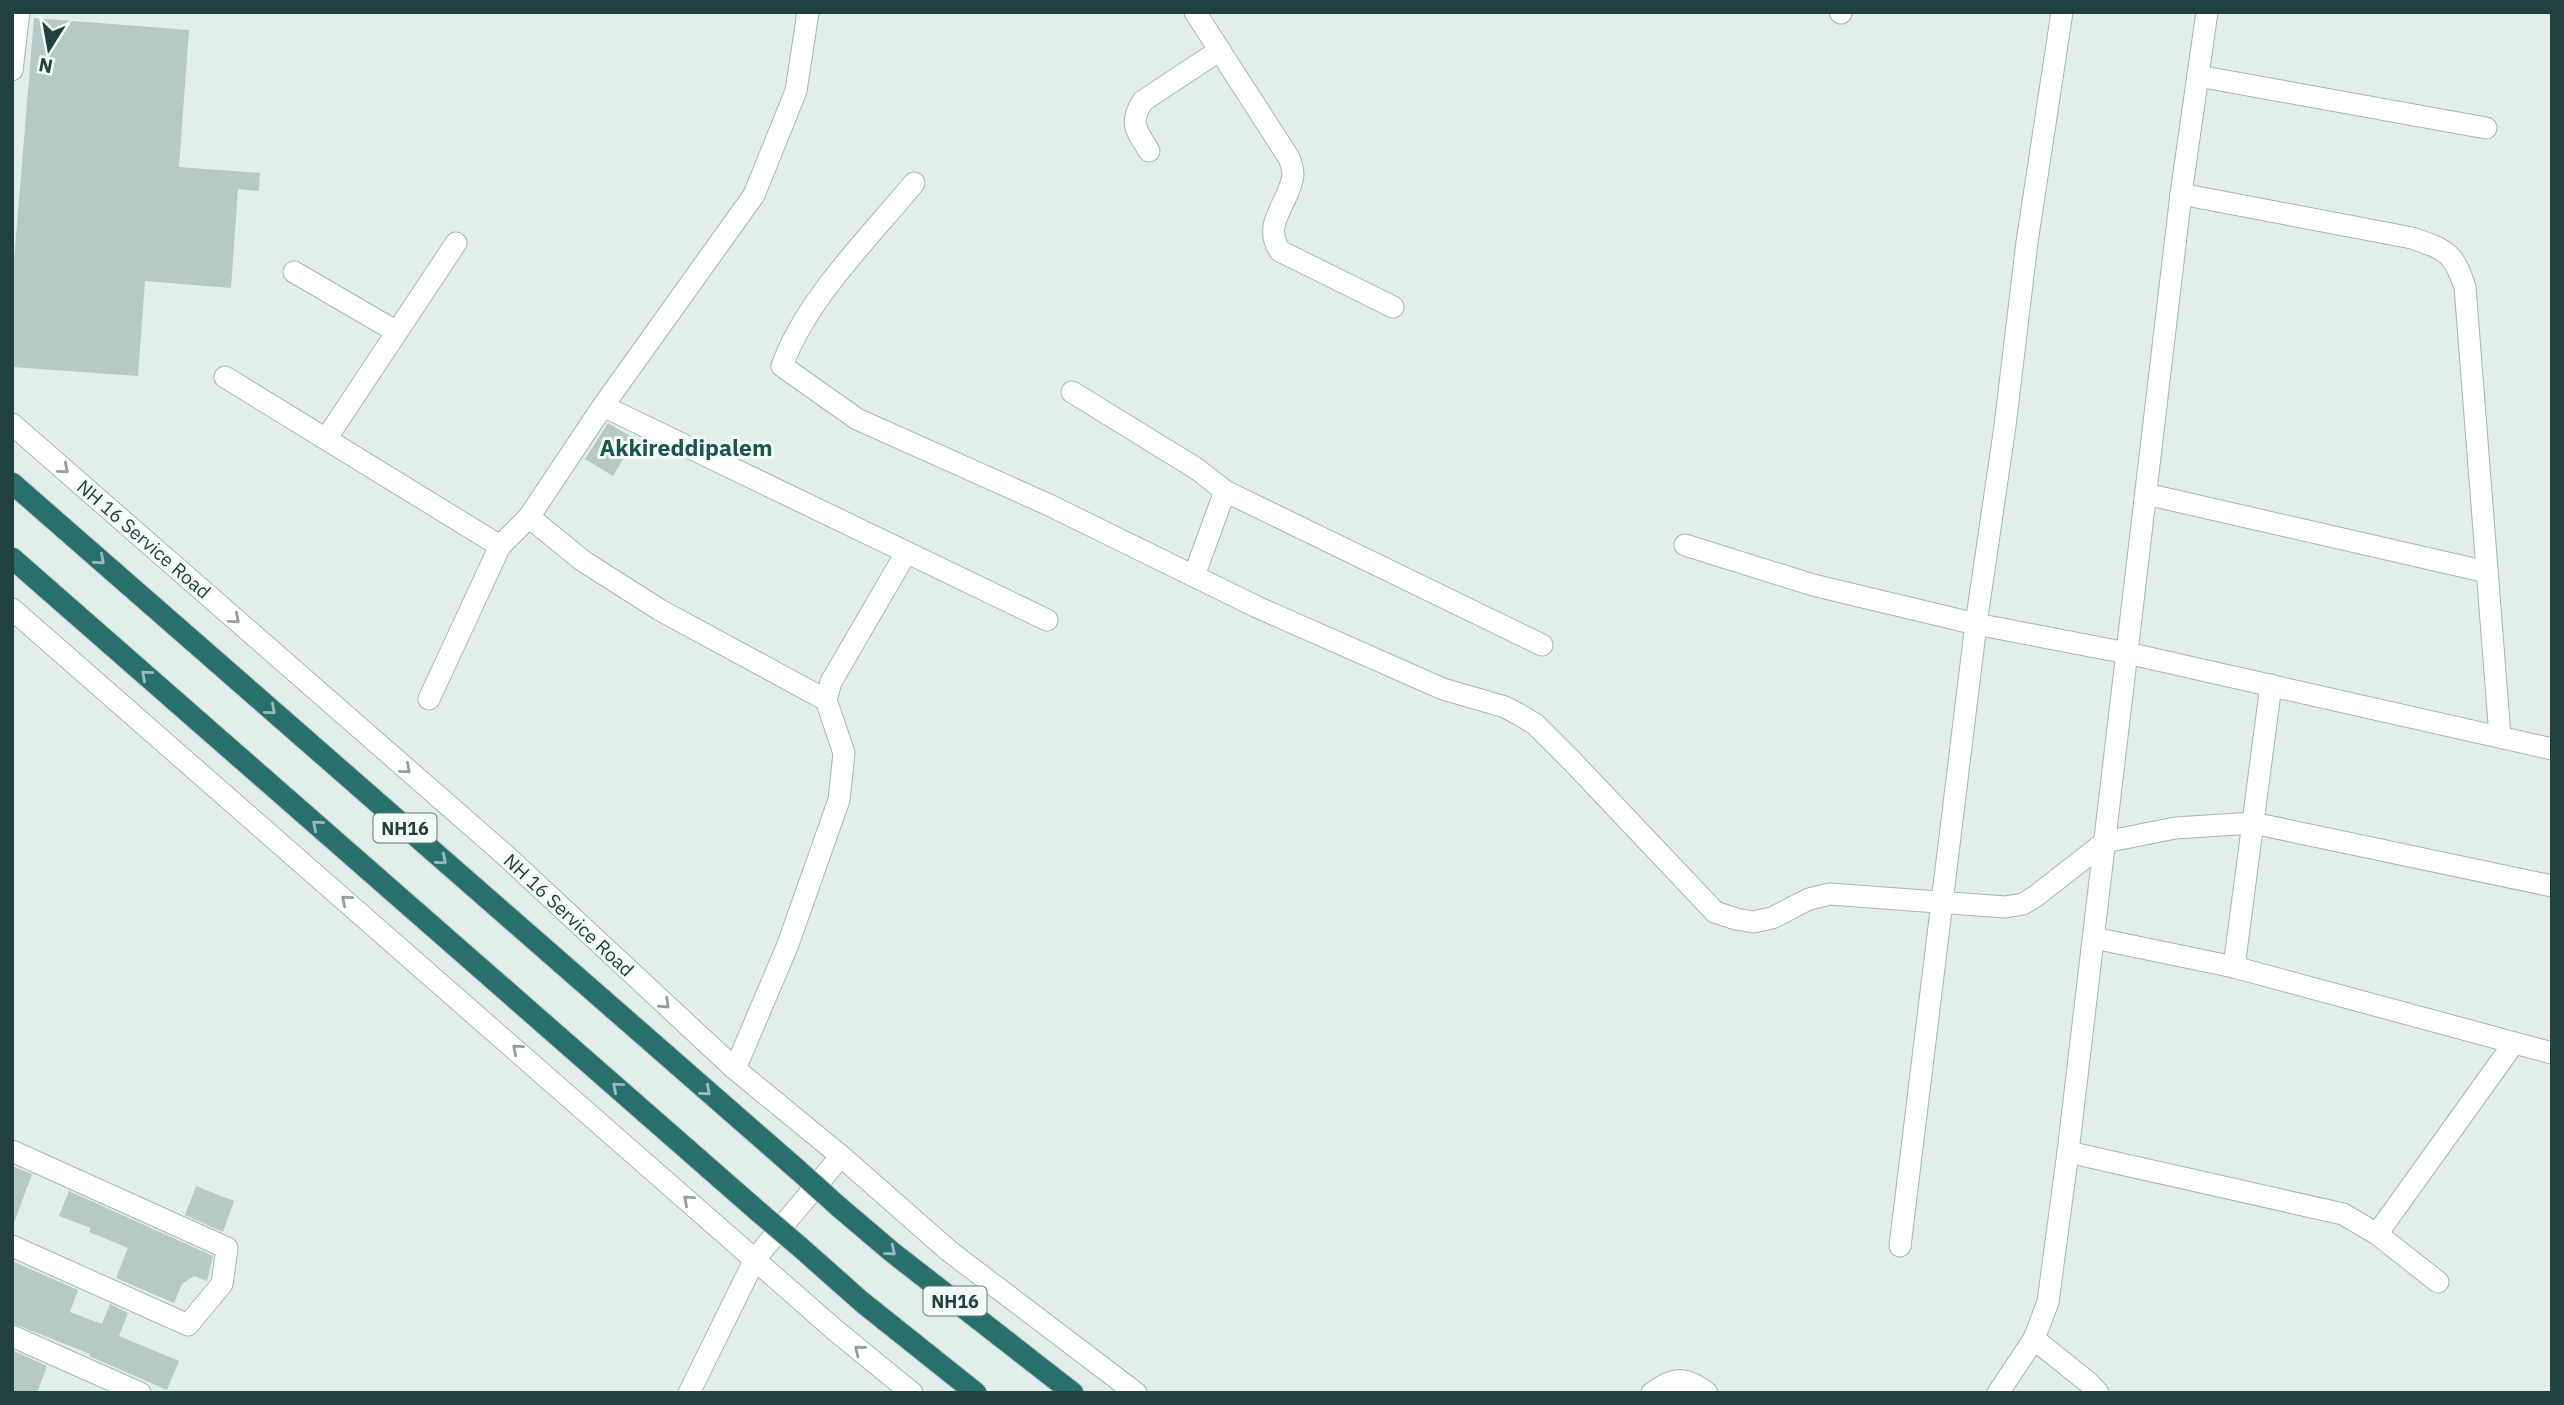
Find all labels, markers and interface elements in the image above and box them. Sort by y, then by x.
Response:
north arrow [14,14,84,84]
text: N [37,53,55,79]
district label: Akkireddipalem [599,432,773,462]
one-way arrow [55,461,68,473]
street label: NH 16 Service Road [72,474,216,604]
one-way arrow [92,552,105,564]
one-way arrow [226,611,239,623]
one-way arrow [141,670,154,683]
one-way arrow [263,702,276,714]
one-way arrow [398,760,411,773]
road number: NH16 [374,814,436,842]
one-way arrow [312,821,325,833]
street label: NH 16 Service Road [499,848,639,982]
one-way arrow [434,852,447,865]
one-way arrow [341,896,354,908]
one-way arrow [657,996,670,1008]
one-way arrow [512,1045,525,1058]
one-way arrow [698,1082,711,1095]
one-way arrow [612,1083,625,1096]
one-way arrow [683,1196,696,1208]
one-way arrow [883,1243,896,1255]
road number: NH16 [923,1286,986,1316]
one-way arrow [854,1345,866,1358]

